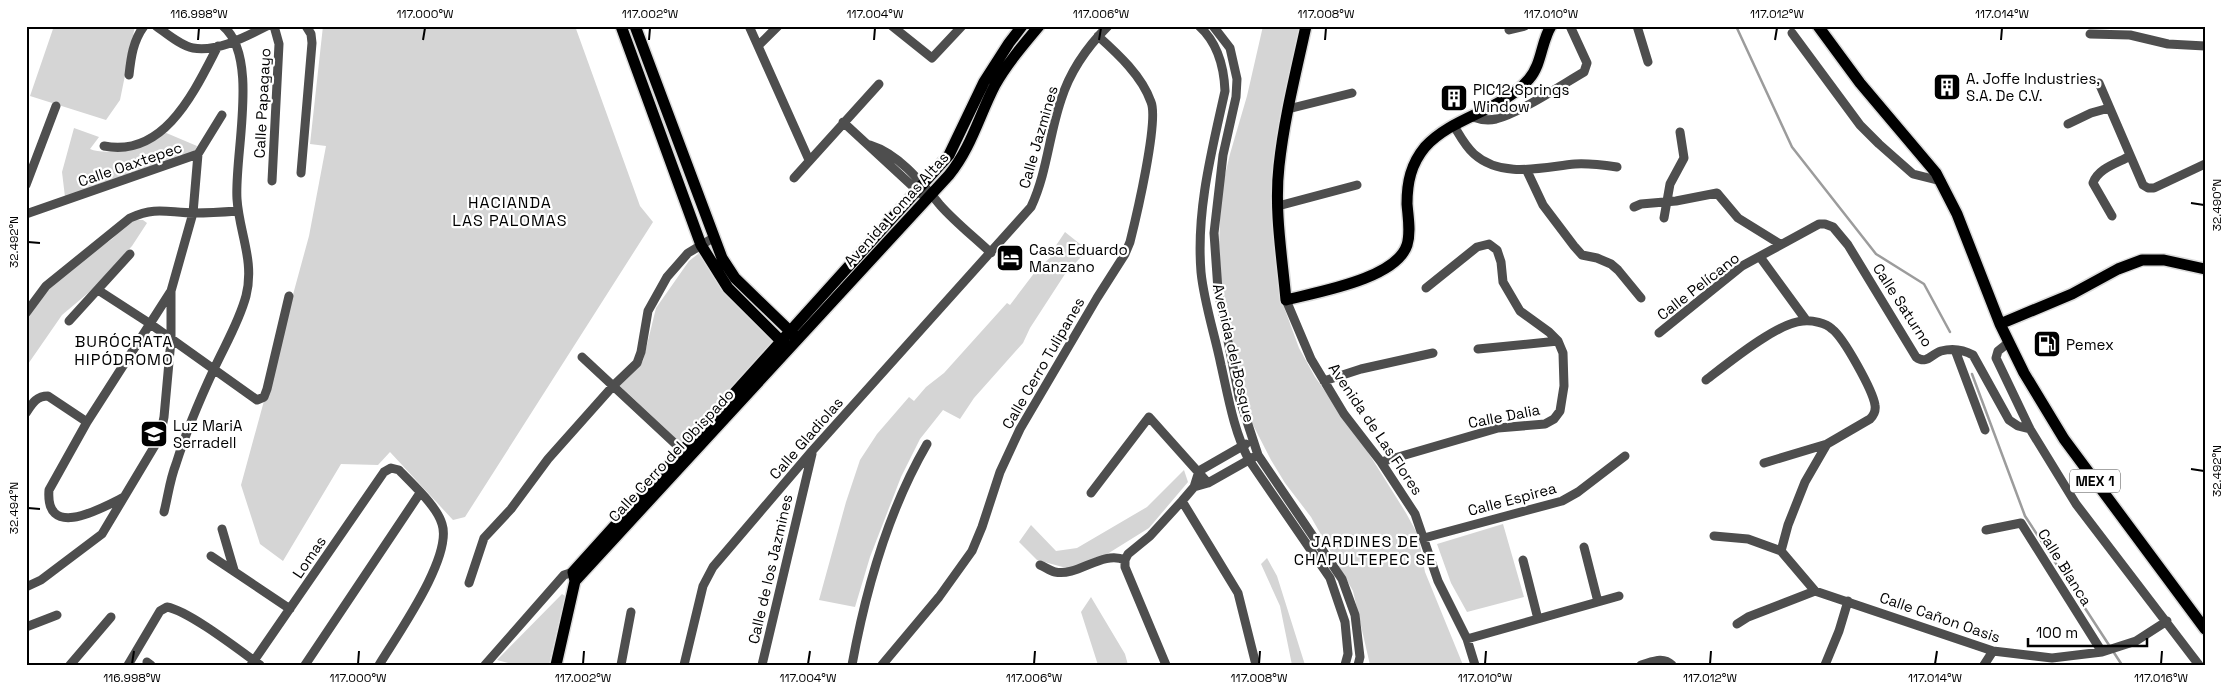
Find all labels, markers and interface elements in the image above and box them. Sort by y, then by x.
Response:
text: 116.998°W [170,6,228,22]
text: 117.000°W [396,6,454,22]
text: 117.002°W [622,6,679,22]
text: 117.004°W [847,6,904,22]
text: 117.006°W [1073,6,1130,22]
text: 117.008°W [1298,6,1355,22]
text: 117.010°W [1524,6,1579,22]
text: 117.012°W [1750,6,1804,22]
text: 117.014°W [1975,6,2030,22]
street label: Calle Papagayo [250,47,274,159]
place label: A. Joffe Industries, S.A. De C.V. [1966,69,2100,105]
building icon: A. Joffe Industries, S.A. De C.V. [1932,72,1962,102]
place label: PIC12 Springs Window [1473,80,1569,116]
street label: Calle Jazmines [1014,83,1062,191]
building icon: PIC12 Springs Window [1439,83,1469,113]
street label: Calle Oaxtepec [75,137,185,191]
street label: Avenida Lomas Altas [840,148,953,270]
text: 32.490°N [2209,179,2225,231]
district label: HACIANDA LAS PALOMAS [452,192,568,231]
text: 32.492°N [6,216,22,268]
place label: Casa Eduardo Manzano [1029,240,1128,276]
hotel icon: Casa Eduardo Manzano [995,243,1025,273]
street label: Calle Pelícano [1653,248,1743,324]
street label: Calle Saturno [1869,260,1937,350]
street label: Avenida del Bosque [1209,282,1259,424]
street label: Calle Cerro Tulipanes [997,294,1089,432]
fuel station icon: Pemex [2032,329,2062,359]
district label: BURÓCRATA HIPÓDROMO [74,331,174,370]
place label: Pemex [2066,335,2114,354]
street label: Avenida de Las Flores [1325,359,1427,499]
street label: Calle Cerro del Obispado [604,384,738,526]
street label: Calle Gladiolas [765,393,847,483]
street label: Calle Dalia [1466,400,1542,432]
place label: Luz MariA Serradell [173,416,243,452]
school or university icon: Luz MariA Serradell [139,419,169,449]
text: 32.492°N [2209,445,2225,497]
road number: MEX 1 [2070,470,2120,492]
street label: Calle Espirea [1466,478,1559,520]
text: 32.494°N [6,482,22,534]
street label: Calle de los Jazmines [744,492,796,646]
street label: Calle Blanca [2034,525,2096,609]
district label: JARDINES DE CHAPULTEPEC SE [1294,531,1436,570]
street label: Lomas [288,532,330,582]
street label: Calle Cañon Oasis [1877,587,2003,647]
scale bar [2028,616,2147,648]
text: 100 m [2036,623,2078,642]
text: 116.998°W [103,670,161,686]
text: 117.000°W [329,670,387,686]
text: 117.002°W [555,670,612,686]
text: 117.004°W [780,670,837,686]
text: 117.006°W [1006,670,1063,686]
text: 117.008°W [1231,670,1288,686]
text: 117.010°W [1458,670,1513,686]
text: 117.012°W [1683,670,1737,686]
text: 117.014°W [1908,670,1963,686]
text: 117.016°W [2134,670,2188,686]

